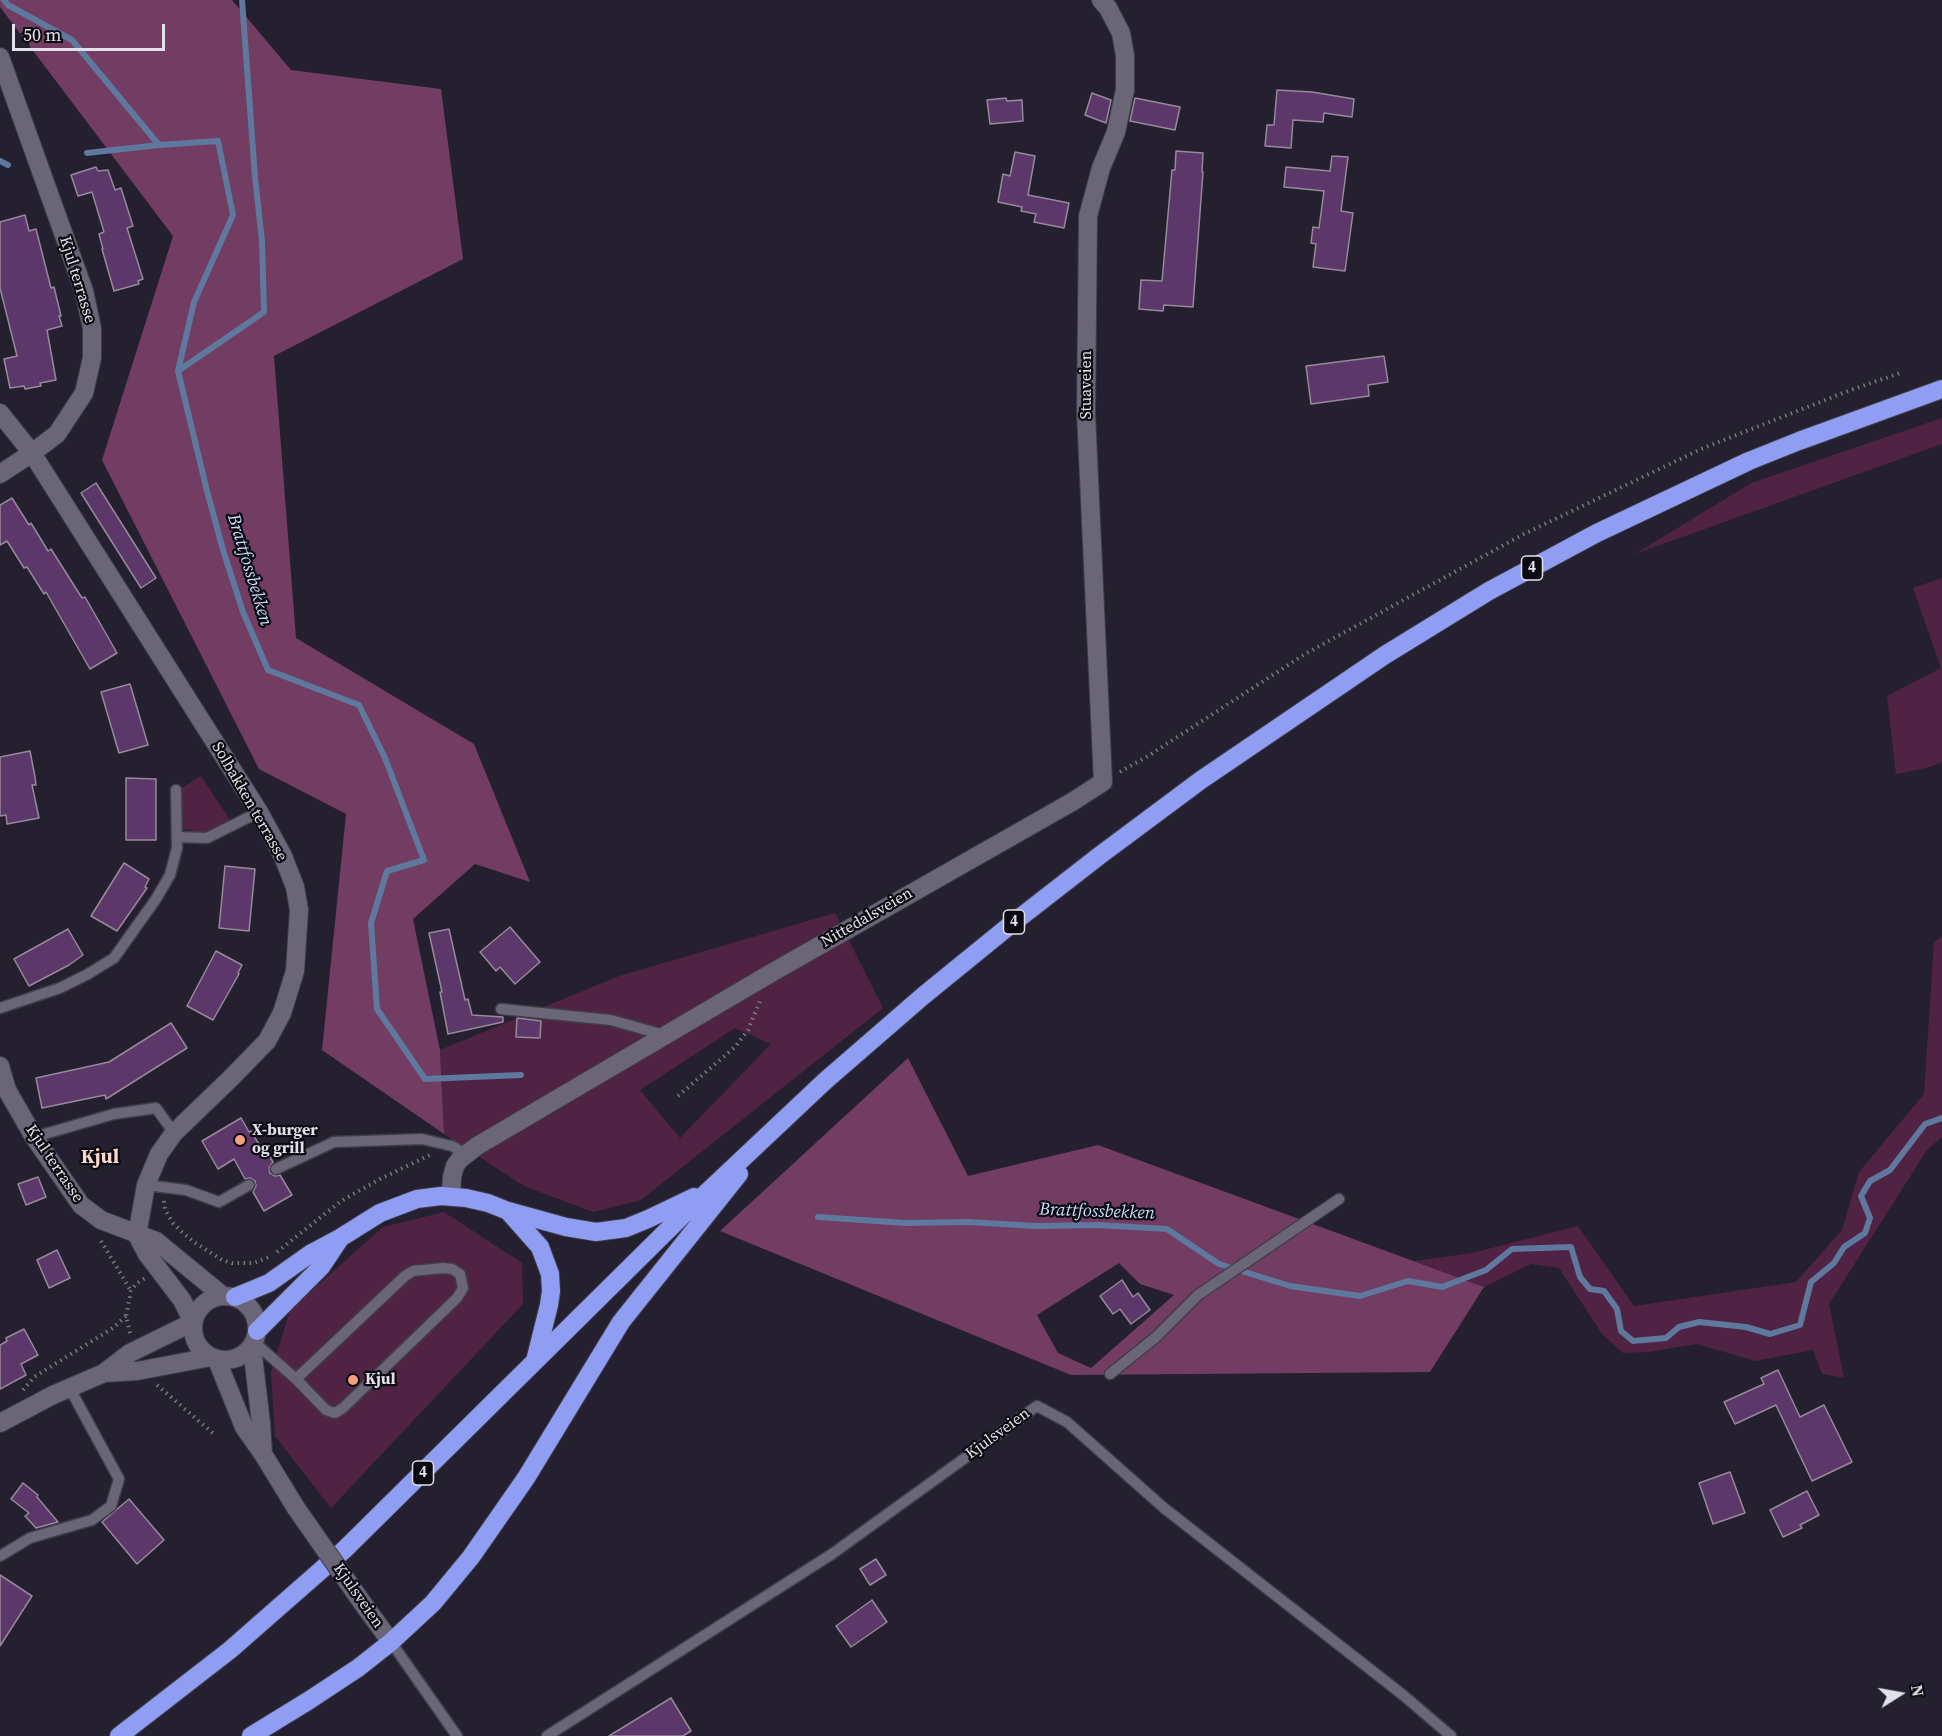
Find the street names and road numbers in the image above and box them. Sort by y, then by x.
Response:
street label: Kjul terrasse [55,234,99,326]
street label: Stuaveien [1077,351,1097,419]
road number: 4 [1522,556,1543,580]
street label: Solbakken terrasse [207,739,291,865]
street label: Nittedalsveien [818,884,916,952]
road number: 4 [1004,910,1024,934]
street label: Kjul terrasse [21,1121,87,1207]
street label: Kjulsveien [962,1404,1034,1464]
road number: 4 [412,1461,434,1485]
street label: Kjulsveien [329,1560,387,1632]

